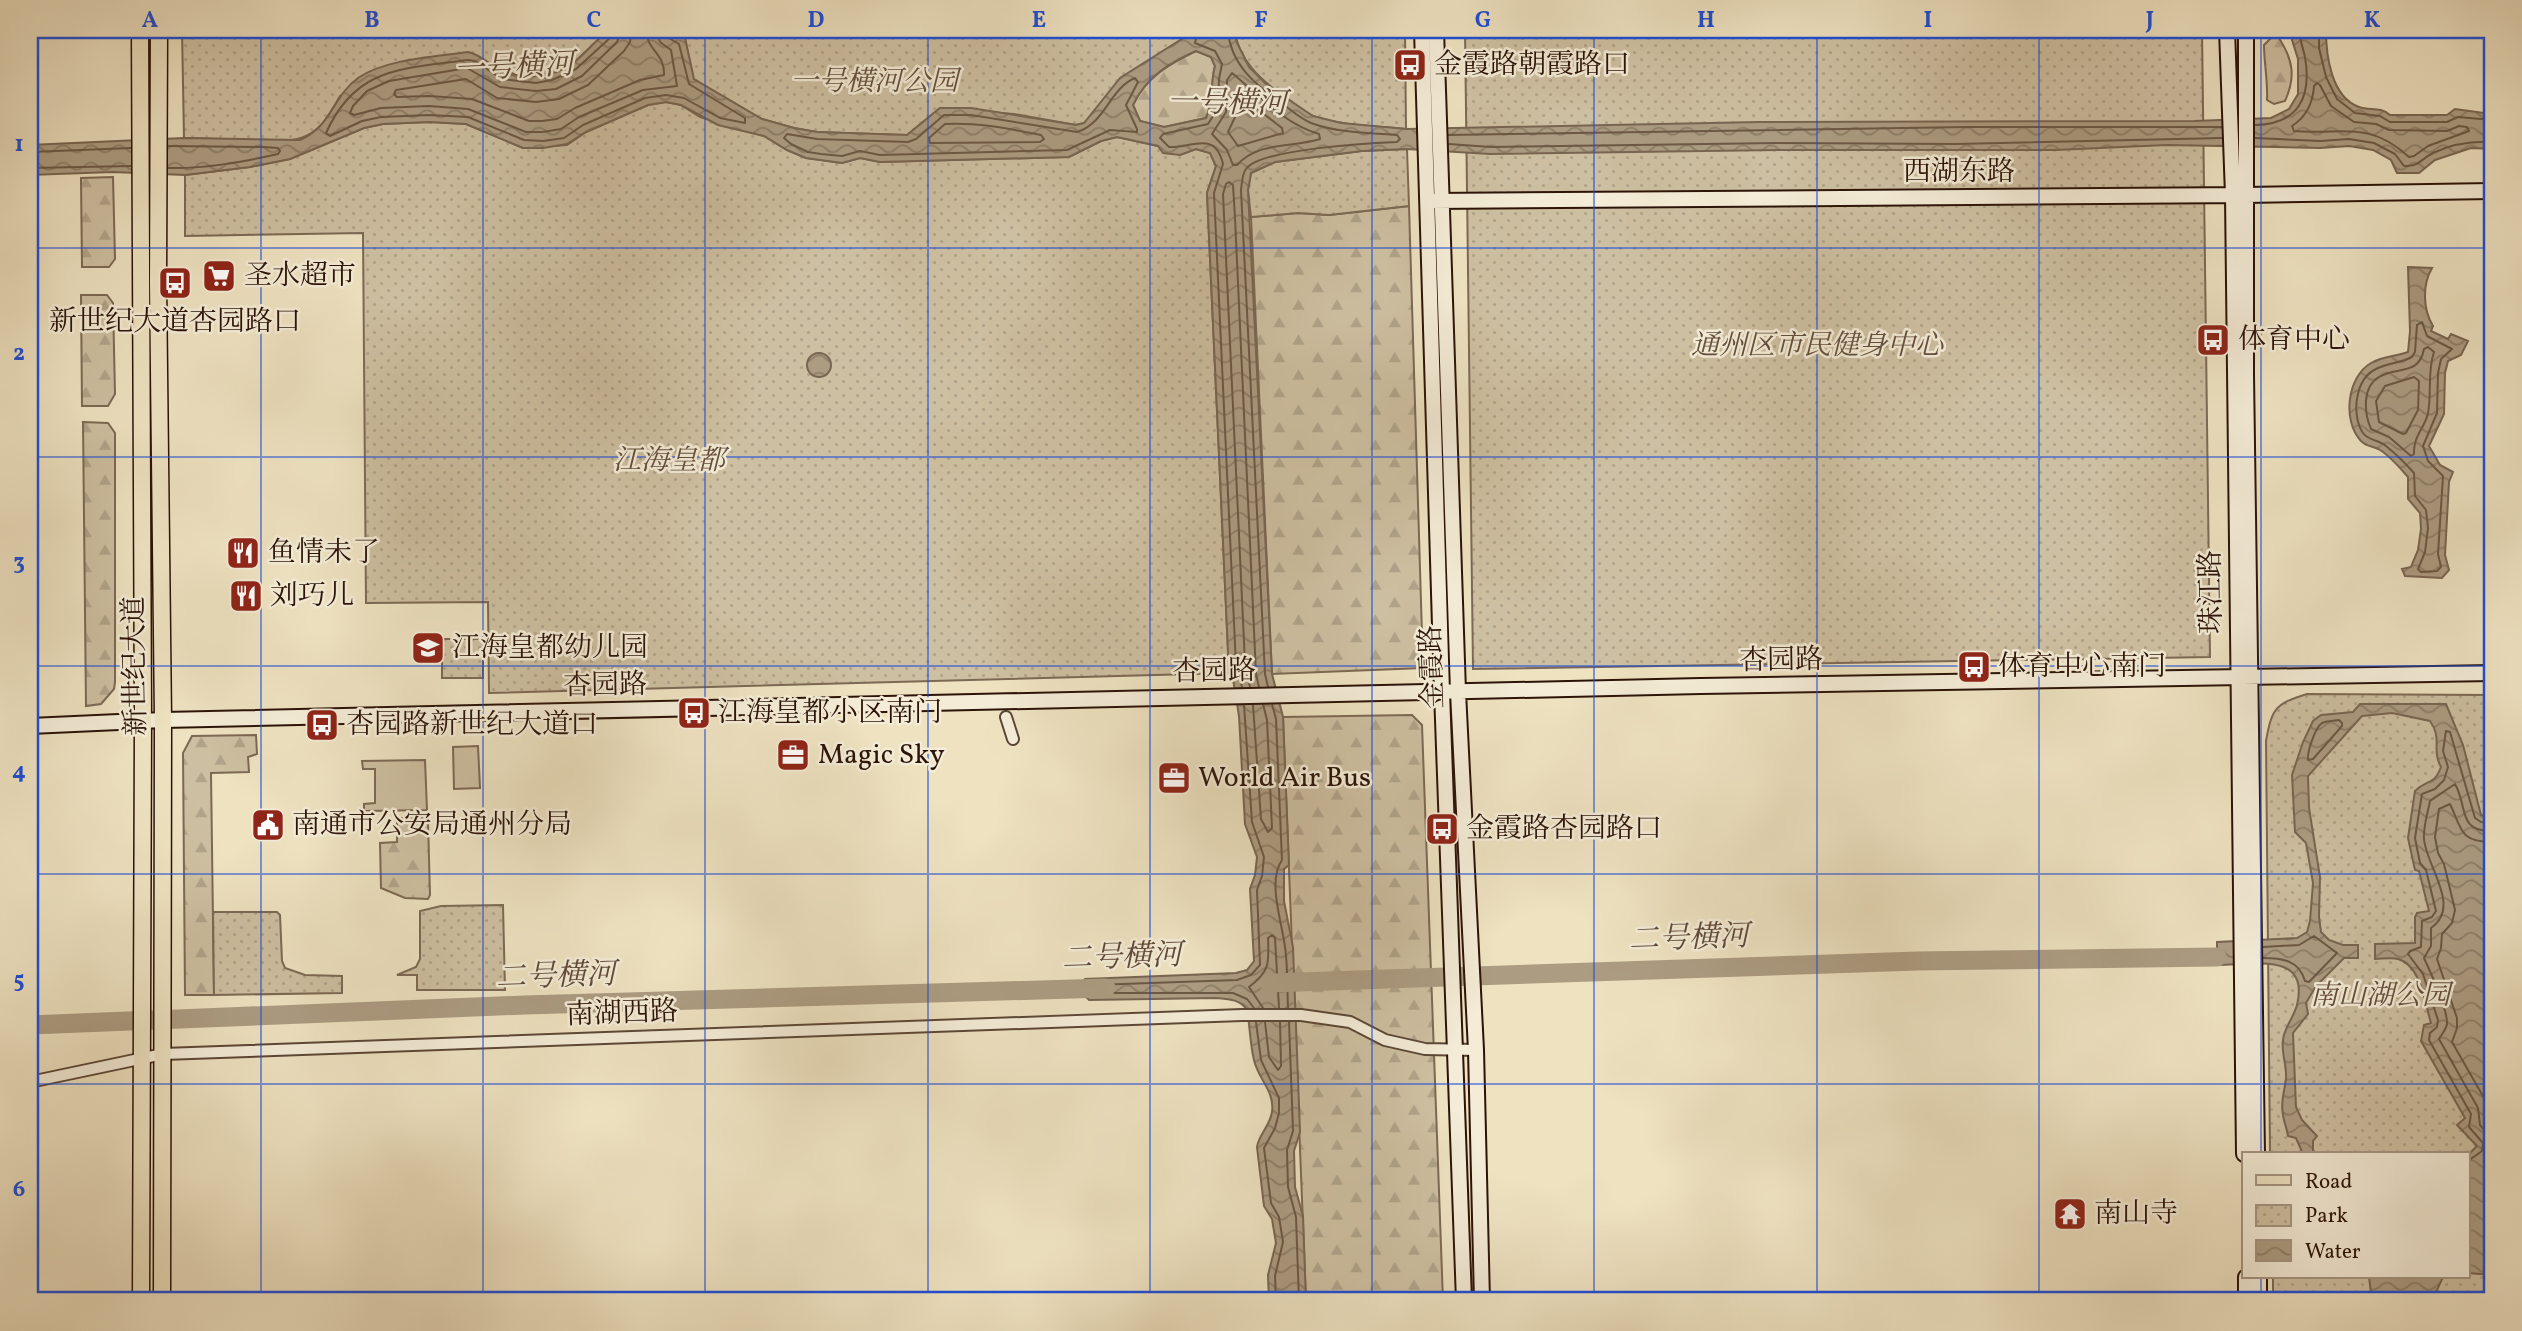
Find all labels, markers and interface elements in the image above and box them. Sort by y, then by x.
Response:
text: A [142,5,158,37]
text: B [364,5,380,37]
text: C [587,5,601,37]
text: D [808,5,825,37]
text: E [1032,5,1046,37]
text: F [1254,5,1268,37]
text: G [1475,5,1491,37]
text: H [1697,5,1715,37]
text: I [1924,5,1932,37]
text: J [2145,5,2154,37]
text: K [2364,5,2381,37]
water label: 一号横河 [453,44,580,92]
bus stop icon: 金霞路朝霞路口 [1391,46,1429,84]
place label: 金霞路朝霞路口 [1434,46,1630,85]
park label: 一号横河公园 [790,63,962,102]
water label: 一号横河 [1167,82,1292,126]
text: 1 [14,129,24,161]
street label: 西湖东路 [1903,153,2015,192]
supermarket icon: 圣水超市 [200,257,238,295]
place label: 圣水超市 [244,257,356,296]
bus stop icon: 新世纪大道杏园路口 [156,264,194,302]
place label: 新世纪大道杏园路口 [49,303,301,342]
bus stop icon: 体育中心 [2194,321,2232,359]
place label: 体育中心 [2238,321,2350,360]
park label: 通州区市民健身中心 [1691,327,1944,366]
text: 2 [13,338,25,370]
park label: 江海皇都 [613,442,730,481]
restaurant icon: 鱼情未了 [224,534,262,572]
place label: 鱼情未了 [268,534,380,573]
text: 3 [13,547,25,579]
street label: 珠江路 [2192,550,2232,634]
restaurant icon: 刘巧儿 [227,577,265,615]
place label: 刘巧儿 [270,577,354,616]
street label: 新世纪大道 [115,596,157,736]
street label: 金霞路 [1412,624,1454,710]
school or university icon: 江海皇都幼儿园 [409,629,447,667]
place label: 江海皇都幼儿园 [452,629,648,668]
street label: 杏园路 [1739,641,1823,681]
bus stop icon: 体育中心南门 [1955,648,1993,686]
place label: 体育中心南门 [1998,648,2166,687]
street label: 杏园路 [1172,652,1256,692]
street label: 杏园路 [563,666,647,706]
bus stop icon: 江海皇都小区南门 [675,694,713,732]
place label: 江海皇都小区南门 [718,694,942,733]
bus stop icon: 杏园路新世纪大道口 [303,706,341,744]
place label: 杏园路新世纪大道口 [346,706,598,745]
office icon: Magic Sky [774,736,812,774]
place label: Magic Sky [818,736,945,775]
text: 4 [12,756,26,788]
office icon: World Air Bus [1155,759,1193,797]
place label: World Air Bus [1198,759,1371,798]
public building icon: 南通市公安局通州分局 [249,806,287,844]
place label: 南通市公安局通州分局 [292,806,572,845]
bus stop icon: 金霞路杏园路口 [1423,810,1461,848]
place label: 金霞路杏园路口 [1466,810,1662,849]
water label: 二号横河 [1628,916,1755,962]
water label: 二号横河 [1061,935,1188,981]
water label: 二号横河 [495,954,622,1000]
text: 5 [13,965,25,997]
park label: 南山湖公园 [2310,977,2454,1016]
street label: 南湖西路 [565,993,679,1035]
legend [2242,1152,2470,1278]
text: Road [2305,1168,2352,1197]
text: 6 [13,1174,25,1206]
temple icon: 南山寺 [2051,1195,2089,1233]
place label: 南山寺 [2094,1195,2178,1234]
text: Park [2305,1202,2348,1231]
text: Water [2305,1238,2361,1267]

